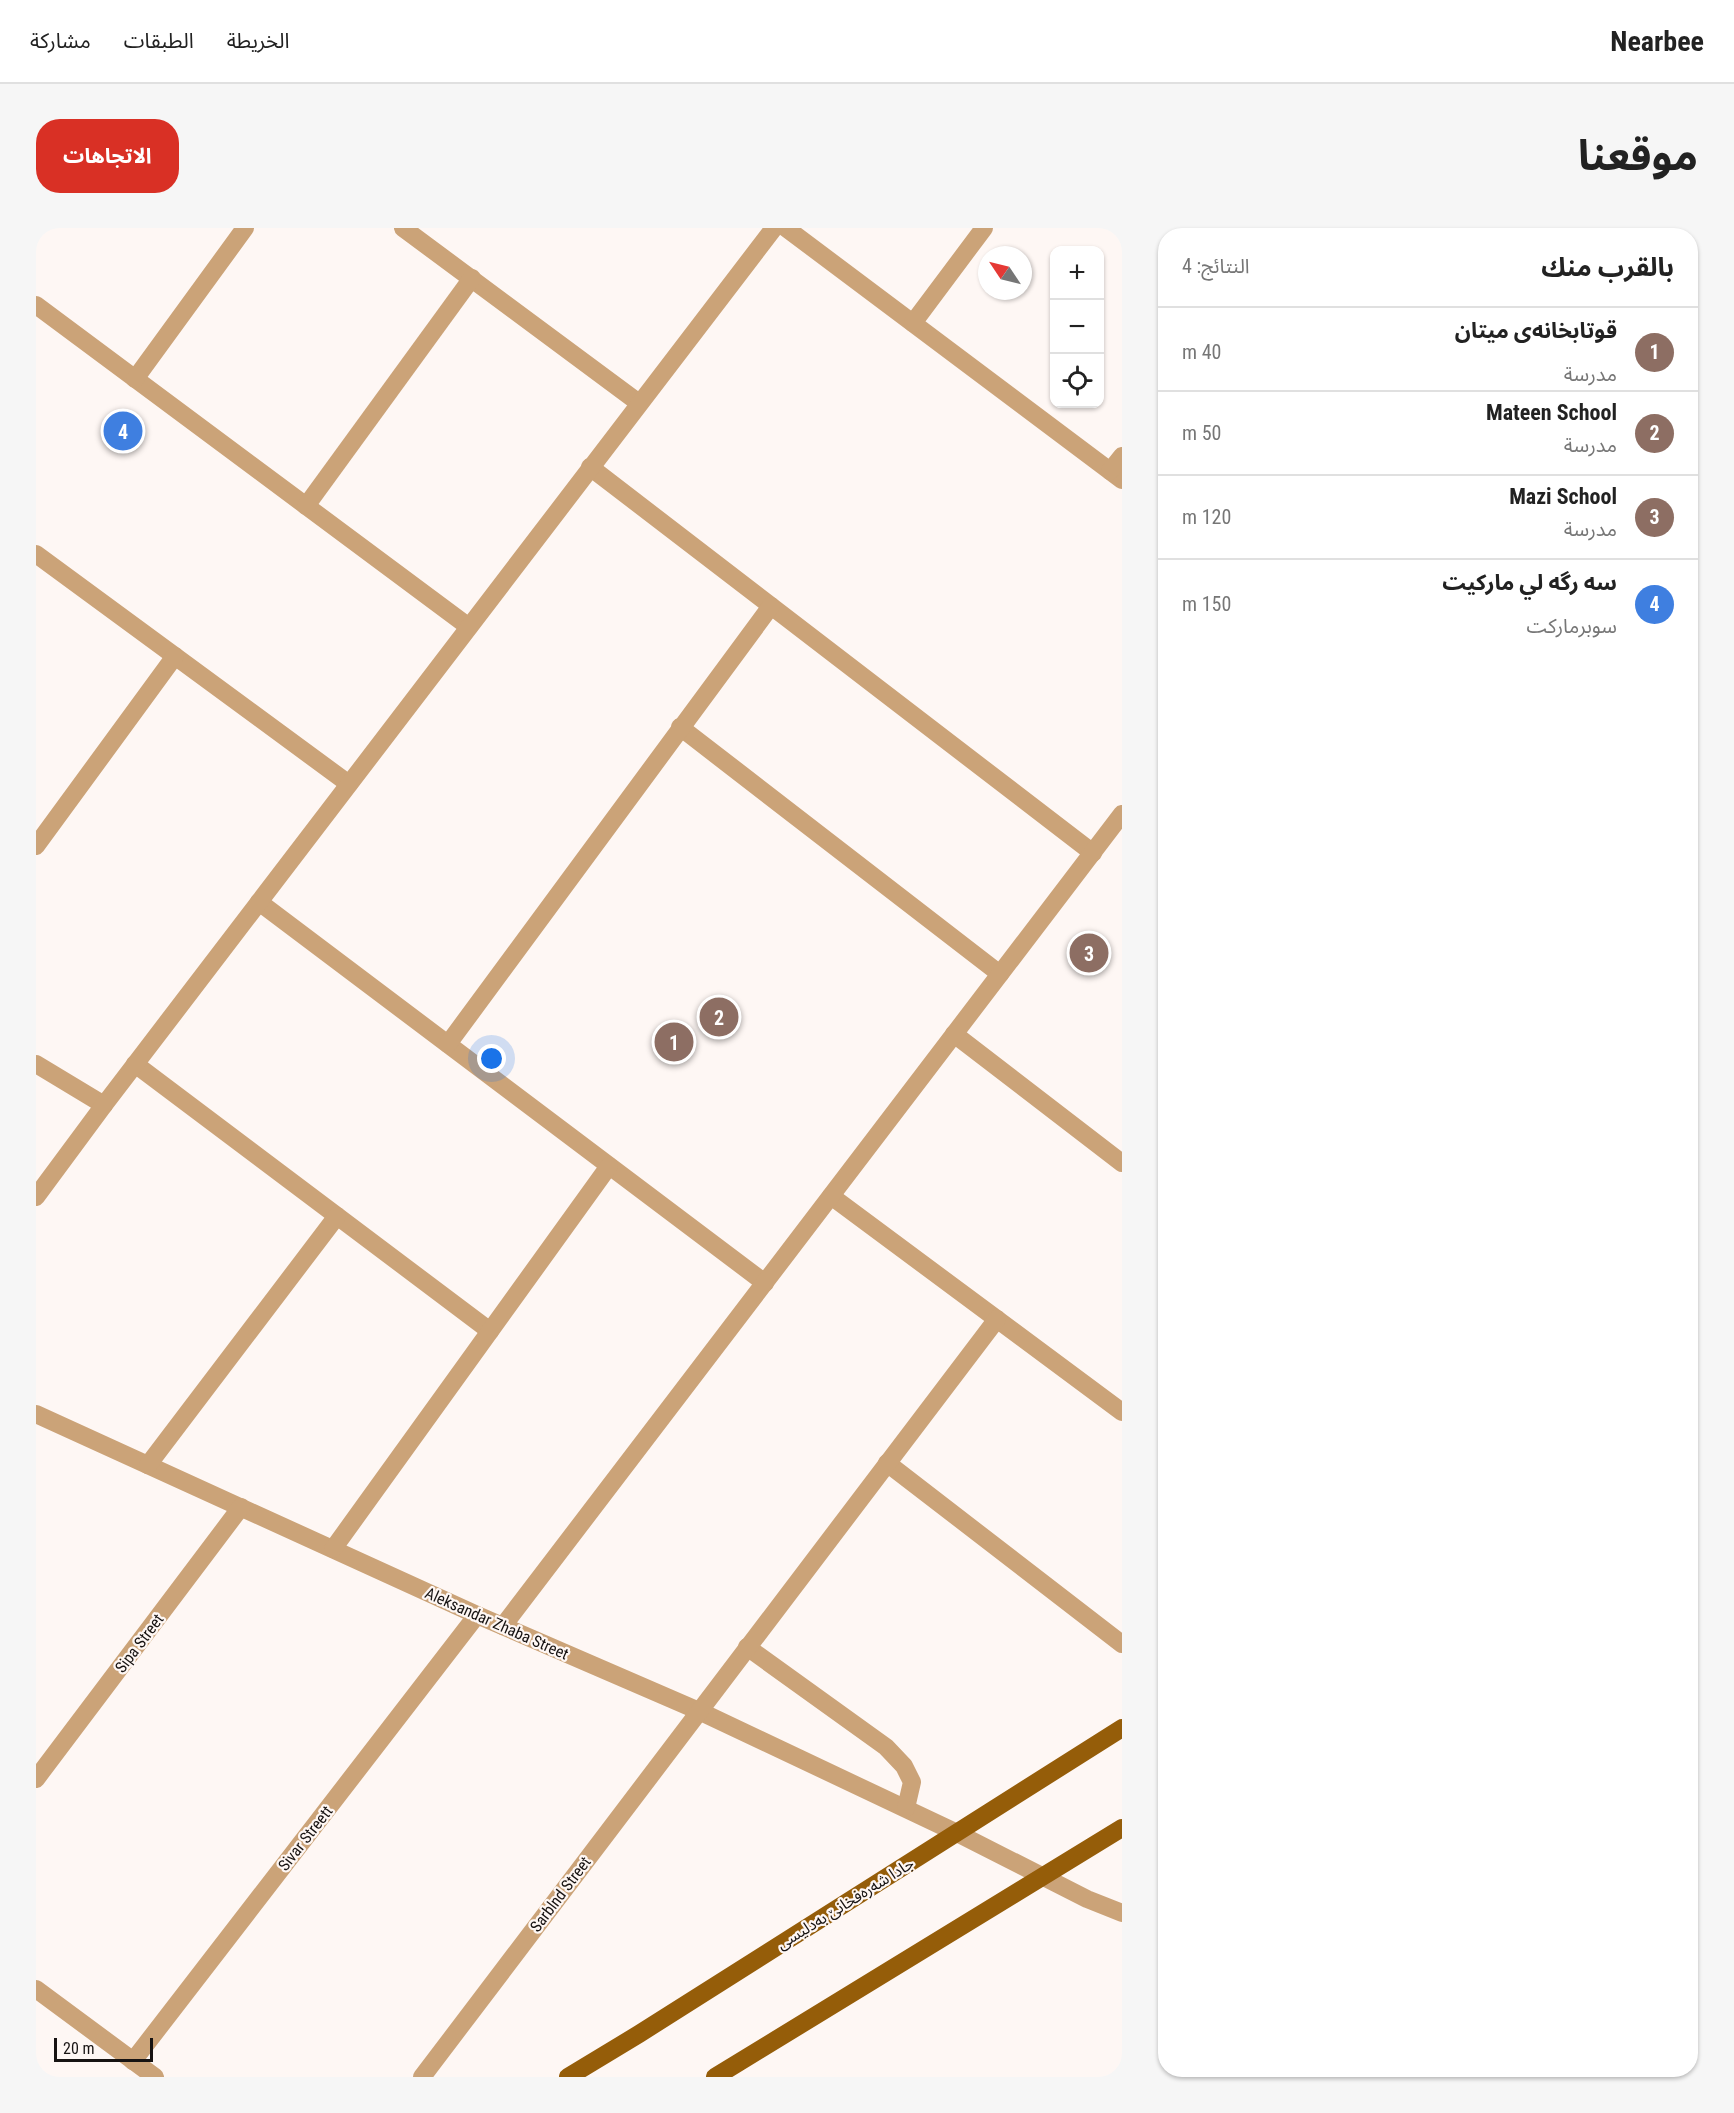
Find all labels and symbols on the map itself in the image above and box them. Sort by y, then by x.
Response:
north arrow [978,246,1032,300]
pin: 4 [104,408,142,454]
pin: 3 [1070,930,1108,976]
pin: 2 [700,994,738,1040]
pin: 1 [654,1020,694,1064]
your location [477,1044,506,1073]
street label: Aleksandar Zhaba Street [422,1583,572,1664]
street label: Sipa Street [111,1610,168,1676]
street label: Sivar Streett [274,1802,337,1875]
street label: Sarblnd Street [526,1853,595,1936]
street label: جادا شەرەفخانێ بەدلیسی [773,1853,917,1953]
scale bar [54,2035,153,2062]

